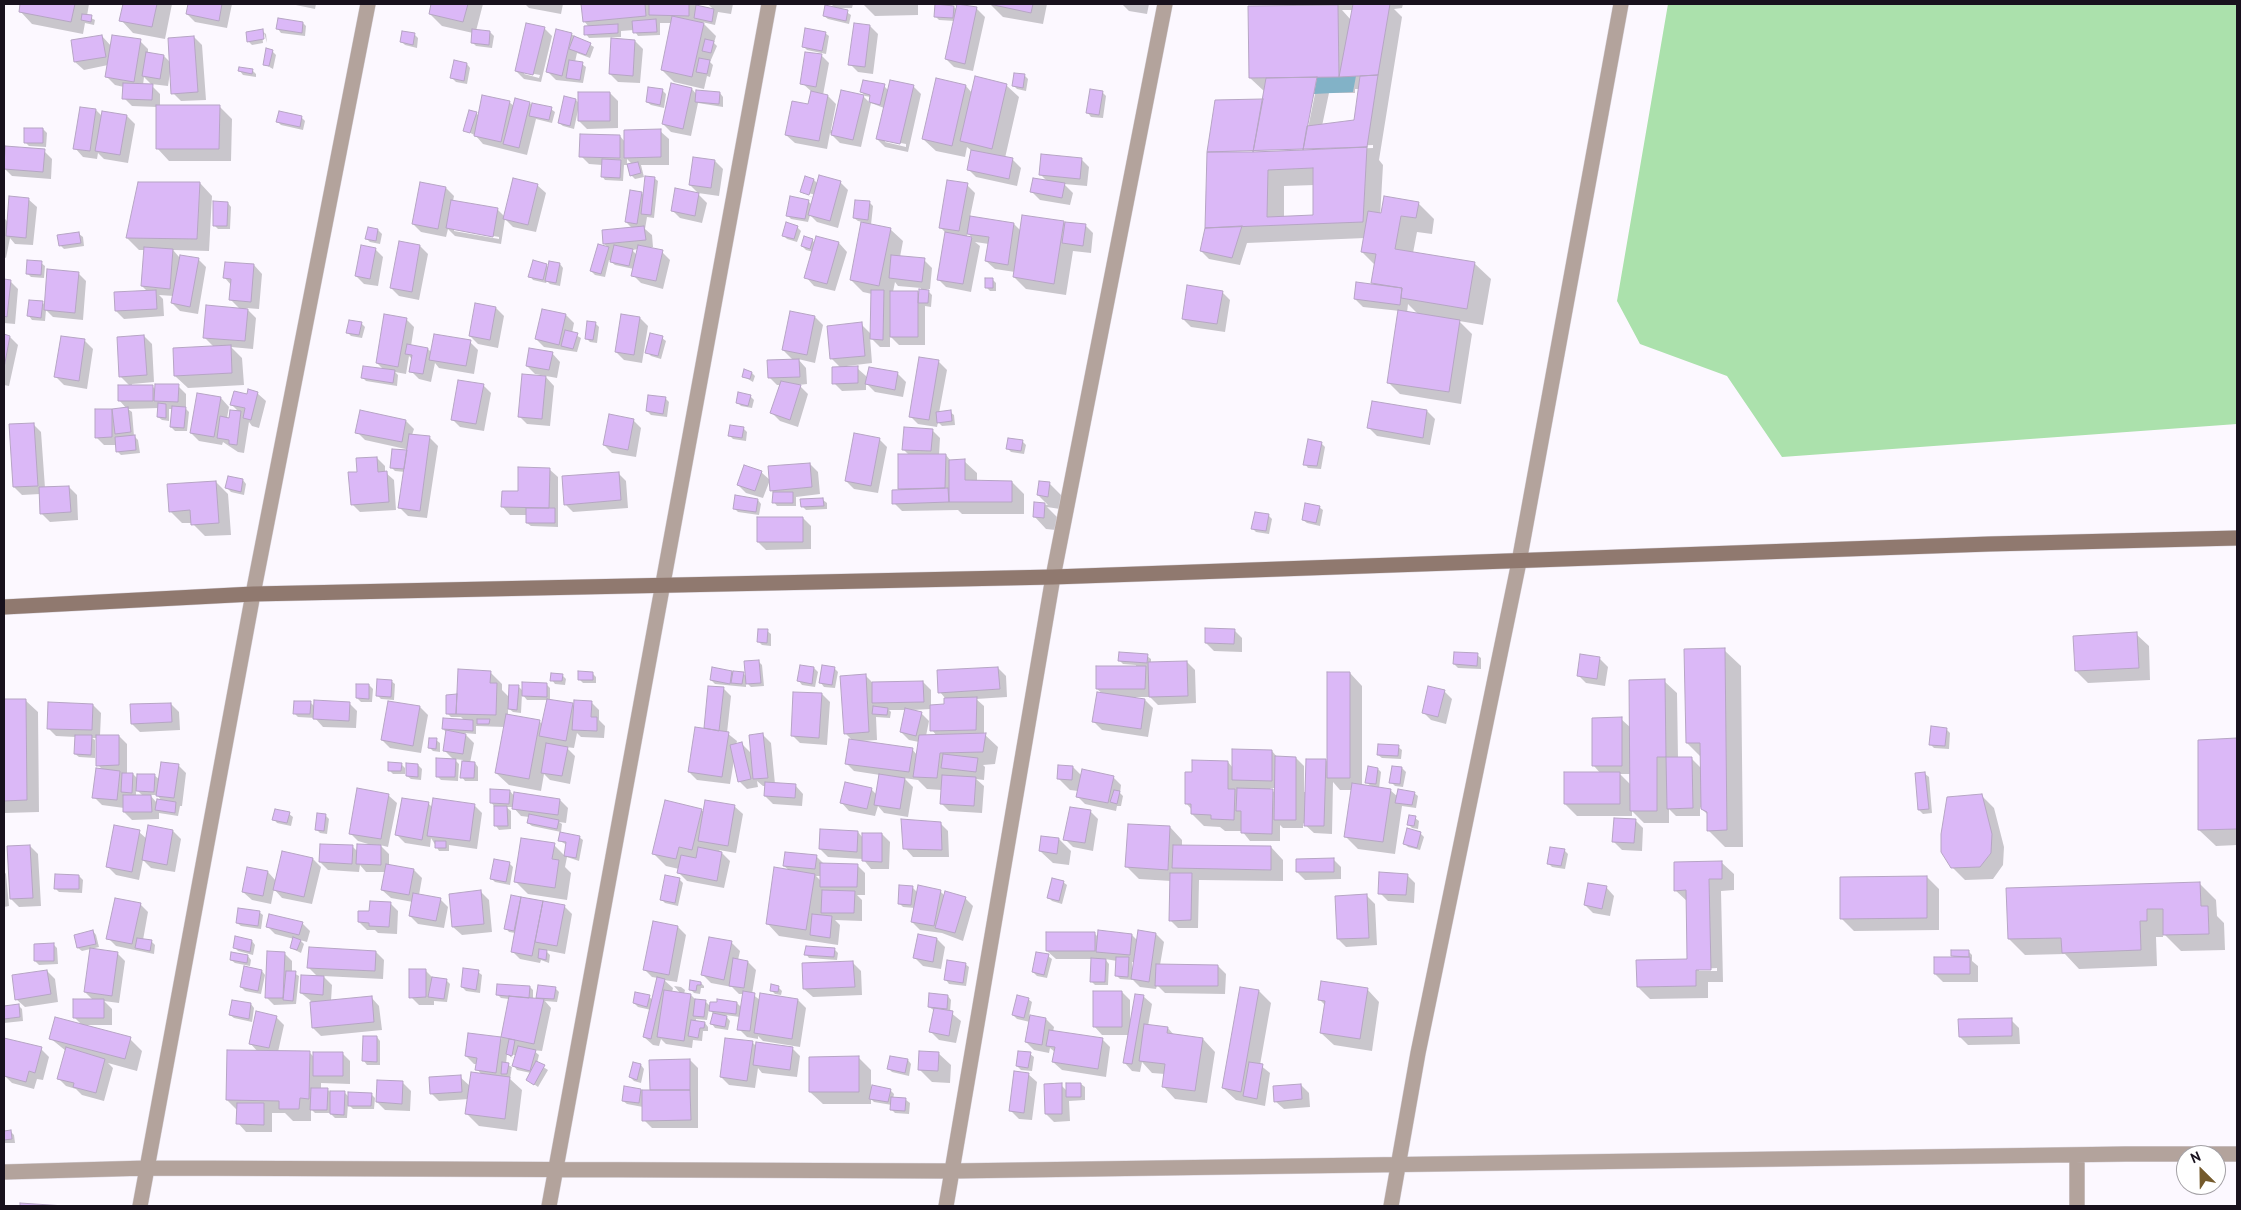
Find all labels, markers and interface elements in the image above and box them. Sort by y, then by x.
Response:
north arrow [2176,1145,2226,1195]
text: N [2188,1147,2203,1167]

